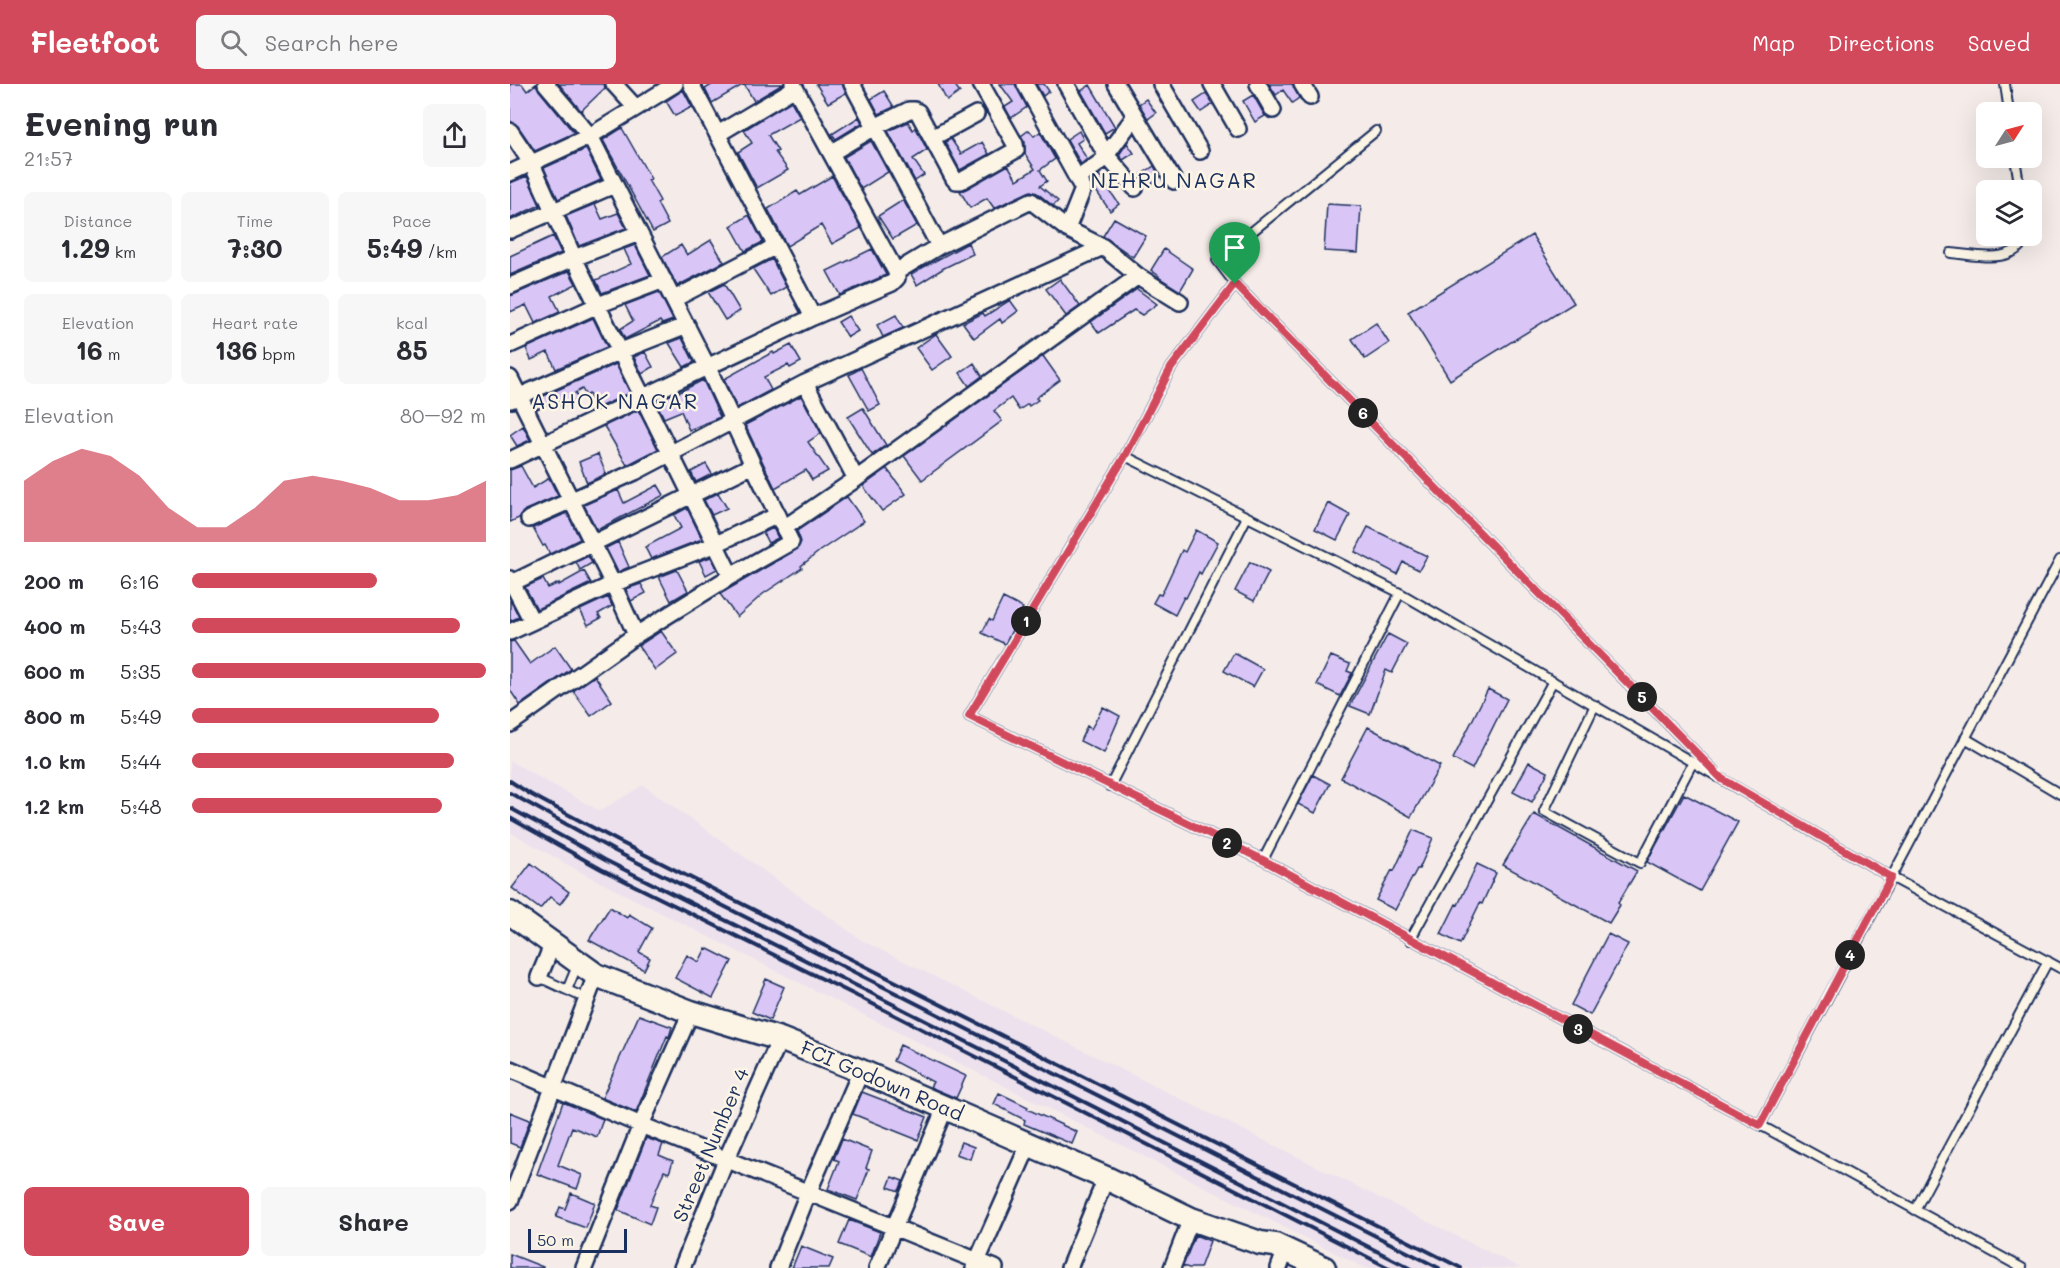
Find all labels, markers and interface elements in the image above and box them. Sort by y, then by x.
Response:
search box [196,15,616,69]
text: Fleetfoot [30,24,160,60]
icon: search [217,26,250,59]
text: Search here [265,28,399,57]
text: Map [1752,29,1795,56]
text: Directions [1828,29,1935,56]
text: Saved [1968,29,2030,56]
text: Evening run [24,101,218,144]
north arrow [1976,102,2042,168]
map controls [1976,102,2042,246]
button: share [423,104,486,167]
text: 21:57 [24,145,73,171]
district label: NEHRU NAGAR [1091,166,1257,193]
button: layers [1976,180,2042,246]
text: Distance [64,210,132,231]
text: Time [237,210,273,231]
text: Pace [392,210,432,231]
pin [1209,222,1260,284]
text: 1.29 [60,231,110,265]
text: 7:30 [227,231,283,265]
text: 5:49 [367,231,422,265]
icon: arrive [1218,231,1251,264]
text: km [110,241,136,262]
text: /km [422,241,457,262]
text: Elevation [62,312,134,333]
text: Heart rate [212,312,298,333]
text: kcal [396,312,428,333]
text: 16 [75,333,103,367]
text: 136 [215,333,257,367]
text: 85 [396,333,428,367]
text: m [103,343,121,364]
text: bpm [257,343,295,364]
district label: ASHOK NAGAR [531,387,699,414]
pin: 6 [1348,398,1378,428]
text: Elevation [24,402,114,428]
text: 80–92 m [400,402,486,428]
text: 6 [1358,402,1368,423]
text: 200 m [24,568,84,594]
text: 6:16 [120,568,159,594]
pin: 1 [1011,606,1041,636]
text: 1 [1022,610,1030,631]
text: 400 m [24,613,85,639]
text: 5:43 [120,613,161,639]
text: 600 m [24,658,85,684]
text: 5:35 [120,658,161,684]
pin: 5 [1627,682,1657,712]
text: 5 [1637,686,1647,707]
text: 800 m [24,703,85,729]
text: 5:49 [120,703,161,729]
text: 1.0 km [24,748,86,774]
text: 5:44 [120,748,161,774]
text: 1.2 km [24,793,84,819]
text: 5:48 [120,793,162,819]
pin: 2 [1212,828,1242,858]
text: 2 [1223,832,1231,853]
pin: 4 [1835,940,1865,970]
text: 4 [1845,944,1855,965]
pin: 3 [1563,1014,1593,1044]
text: 3 [1573,1018,1583,1039]
street label: FCI Godown Road [797,1034,968,1126]
street label: Street Number 4 [666,1063,754,1226]
button: Save [24,1187,249,1256]
button: Share [261,1187,486,1256]
scale bar [528,1226,627,1254]
text: 50 m [537,1229,574,1250]

